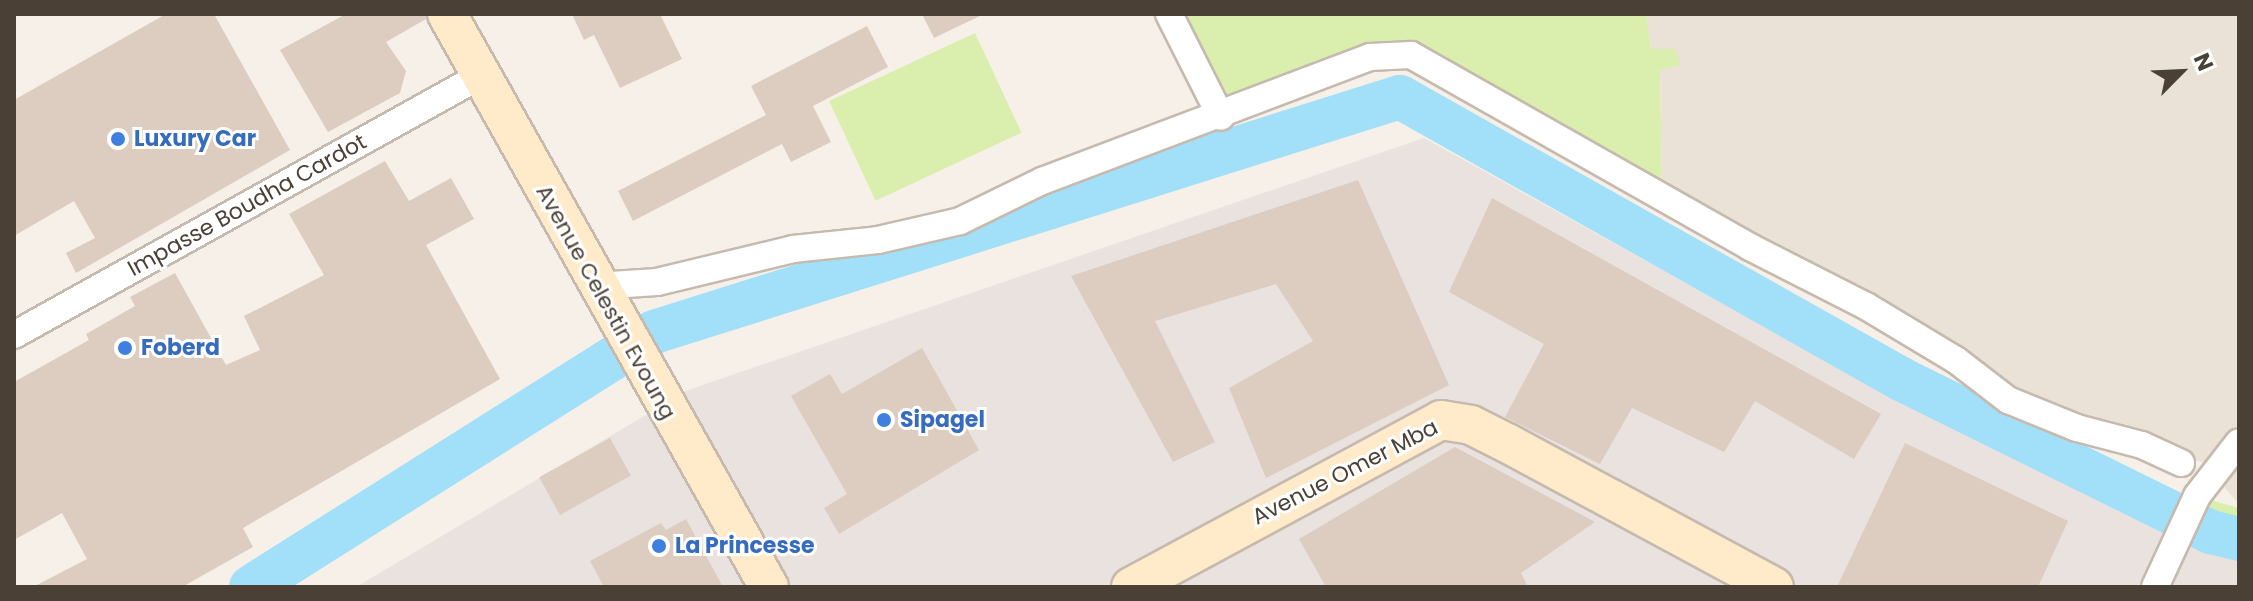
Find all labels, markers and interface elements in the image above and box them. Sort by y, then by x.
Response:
north arrow [2141,32,2221,112]
text: N [2186,48,2221,76]
place label: Luxury Car [134,126,256,152]
street label: Impasse Boudha Cardot [123,128,371,282]
marker: Luxury Car [109,130,127,148]
street label: Avenue Celestin Evoung [531,180,681,424]
place label: Foberd [141,335,220,361]
marker: Foberd [116,339,134,357]
place label: Sipagel [900,407,985,433]
marker: Sipagel [875,411,893,429]
street label: Avenue Omer Mba [1248,414,1442,530]
place label: La Princesse [675,533,815,559]
marker: La Princesse [650,537,668,555]

